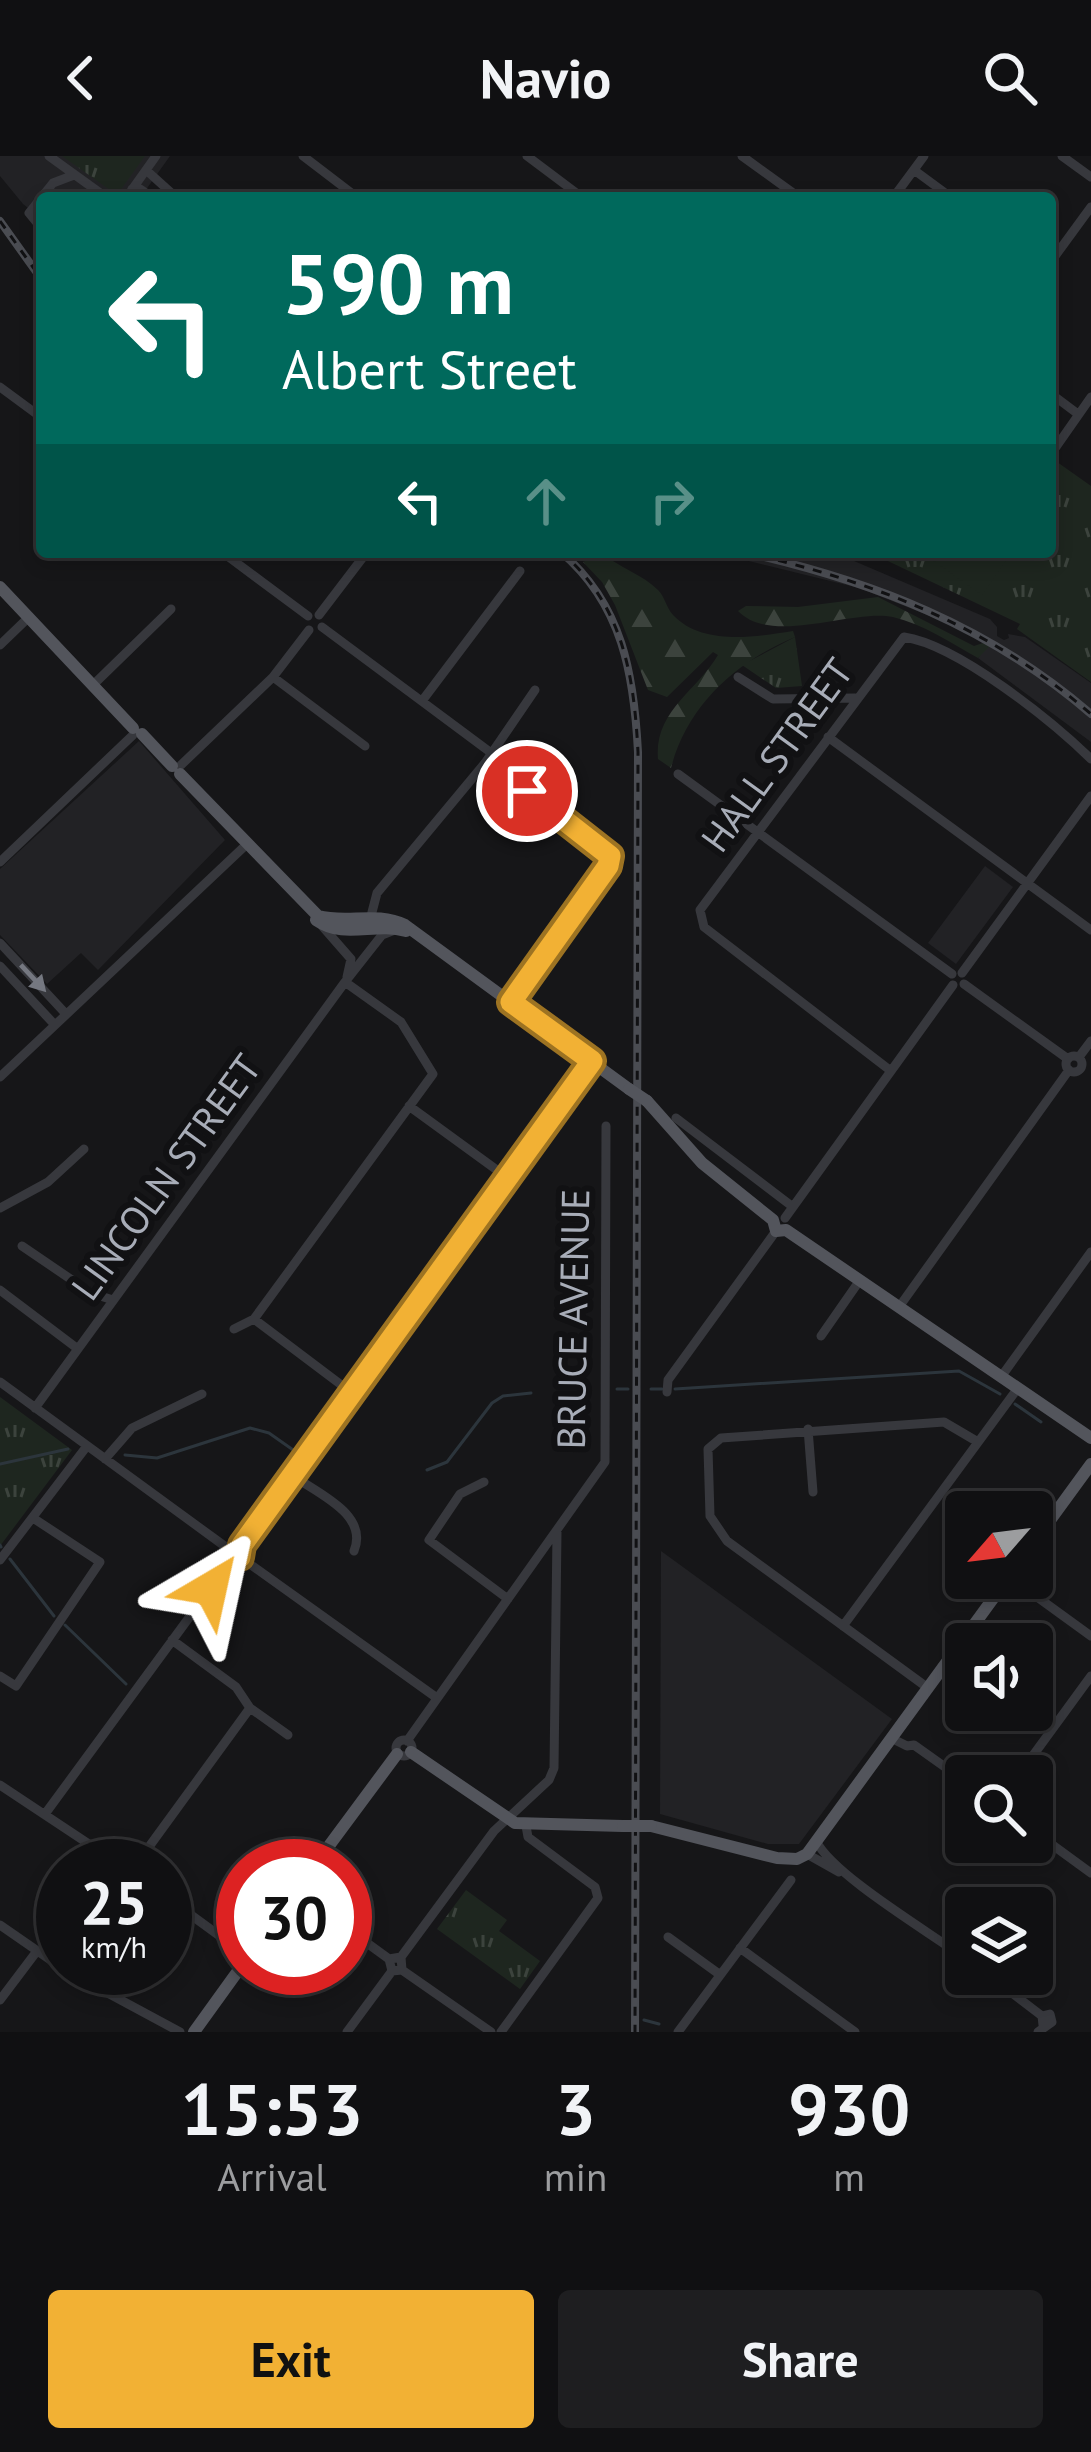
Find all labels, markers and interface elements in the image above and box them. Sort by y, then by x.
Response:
text: Navio [480,43,611,113]
icon: back [48,45,114,111]
icon: search [977,45,1043,111]
text: 590 m [282,228,514,337]
icon: left [84,240,240,396]
text: Albert Street [282,334,577,404]
icon: left [387,468,453,534]
icon: ahead [513,468,579,534]
icon: right [639,468,705,534]
street label: HALL STREET [689,648,864,862]
pin [476,740,578,842]
icon: arrive [494,758,560,824]
one-way arrow [19,964,46,993]
street label: LINCOLN STREET [59,1044,272,1310]
street label: BRUCE AVENUE [545,1188,600,1450]
north arrow [945,1491,1053,1599]
map controls [945,1491,1053,1995]
position arrow [148,1525,274,1651]
button: sound [945,1623,1053,1731]
button: search [945,1755,1053,1863]
speed limit sign: 30 [216,1839,372,1995]
text: 25 [80,1863,148,1941]
button: layers [945,1887,1053,1995]
text: km/h [81,1927,147,1966]
text: 15:53 [181,2062,363,2155]
text: 3 [555,2062,596,2155]
text: 930 [788,2062,910,2155]
text: Arrival [217,2151,327,2202]
text: min [544,2151,607,2202]
text: m [833,2151,865,2202]
button: Exit [48,2290,534,2428]
button: Share [558,2290,1043,2428]

